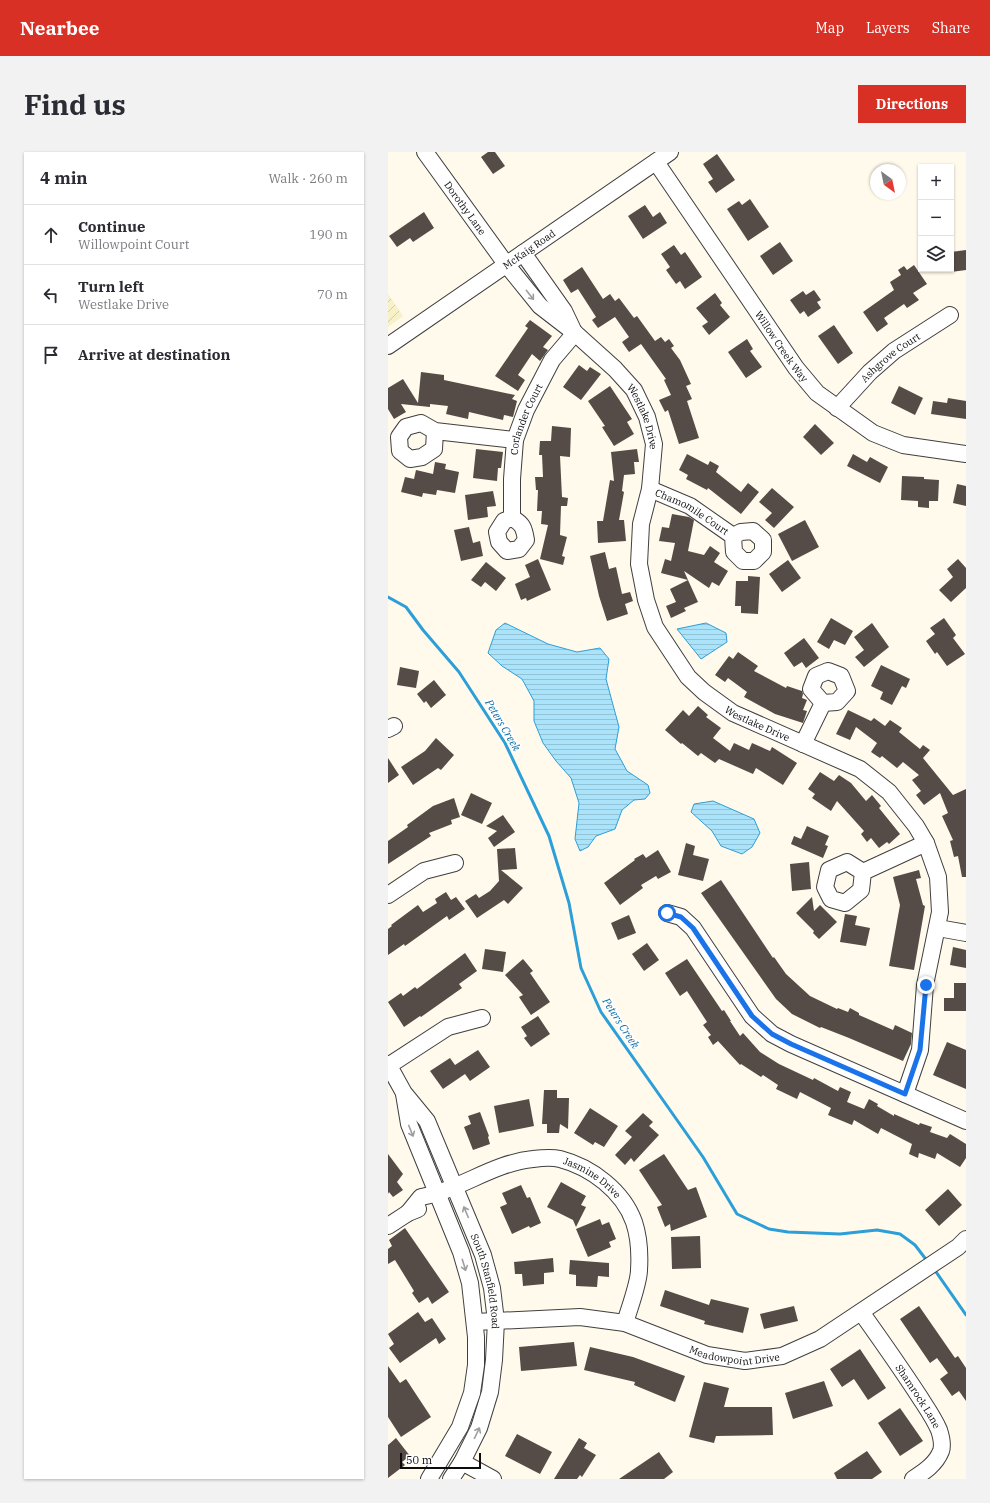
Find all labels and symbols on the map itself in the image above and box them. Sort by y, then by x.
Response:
north arrow [870,164,906,200]
street label: Dorothy Lane [442,178,489,237]
street label: McKaig Road [500,226,558,272]
one-way arrow [526,289,535,300]
street label: Willow Creek Way [752,308,812,385]
street label: Ashgrove Court [858,329,923,385]
street label: Corlander Court [507,381,545,455]
street label: Westlake Drive [625,381,661,450]
street label: Chamomile Court [653,486,732,538]
water label: Peters Creek [482,696,524,754]
street label: Westlake Drive [722,703,792,744]
route start [658,904,676,922]
route end [917,976,935,994]
water label: Peters Creek [599,994,643,1051]
one-way arrow [408,1124,416,1136]
street label: Jasmine Drive [562,1154,624,1201]
one-way arrow [461,1207,469,1219]
street label: South Stanfield Road [468,1232,503,1329]
one-way arrow [461,1258,468,1271]
street label: Meadowpoint Drive [688,1342,780,1368]
street label: Shamrock Lane [893,1361,944,1430]
one-way arrow [474,1427,481,1439]
scale bar [400,1451,481,1470]

